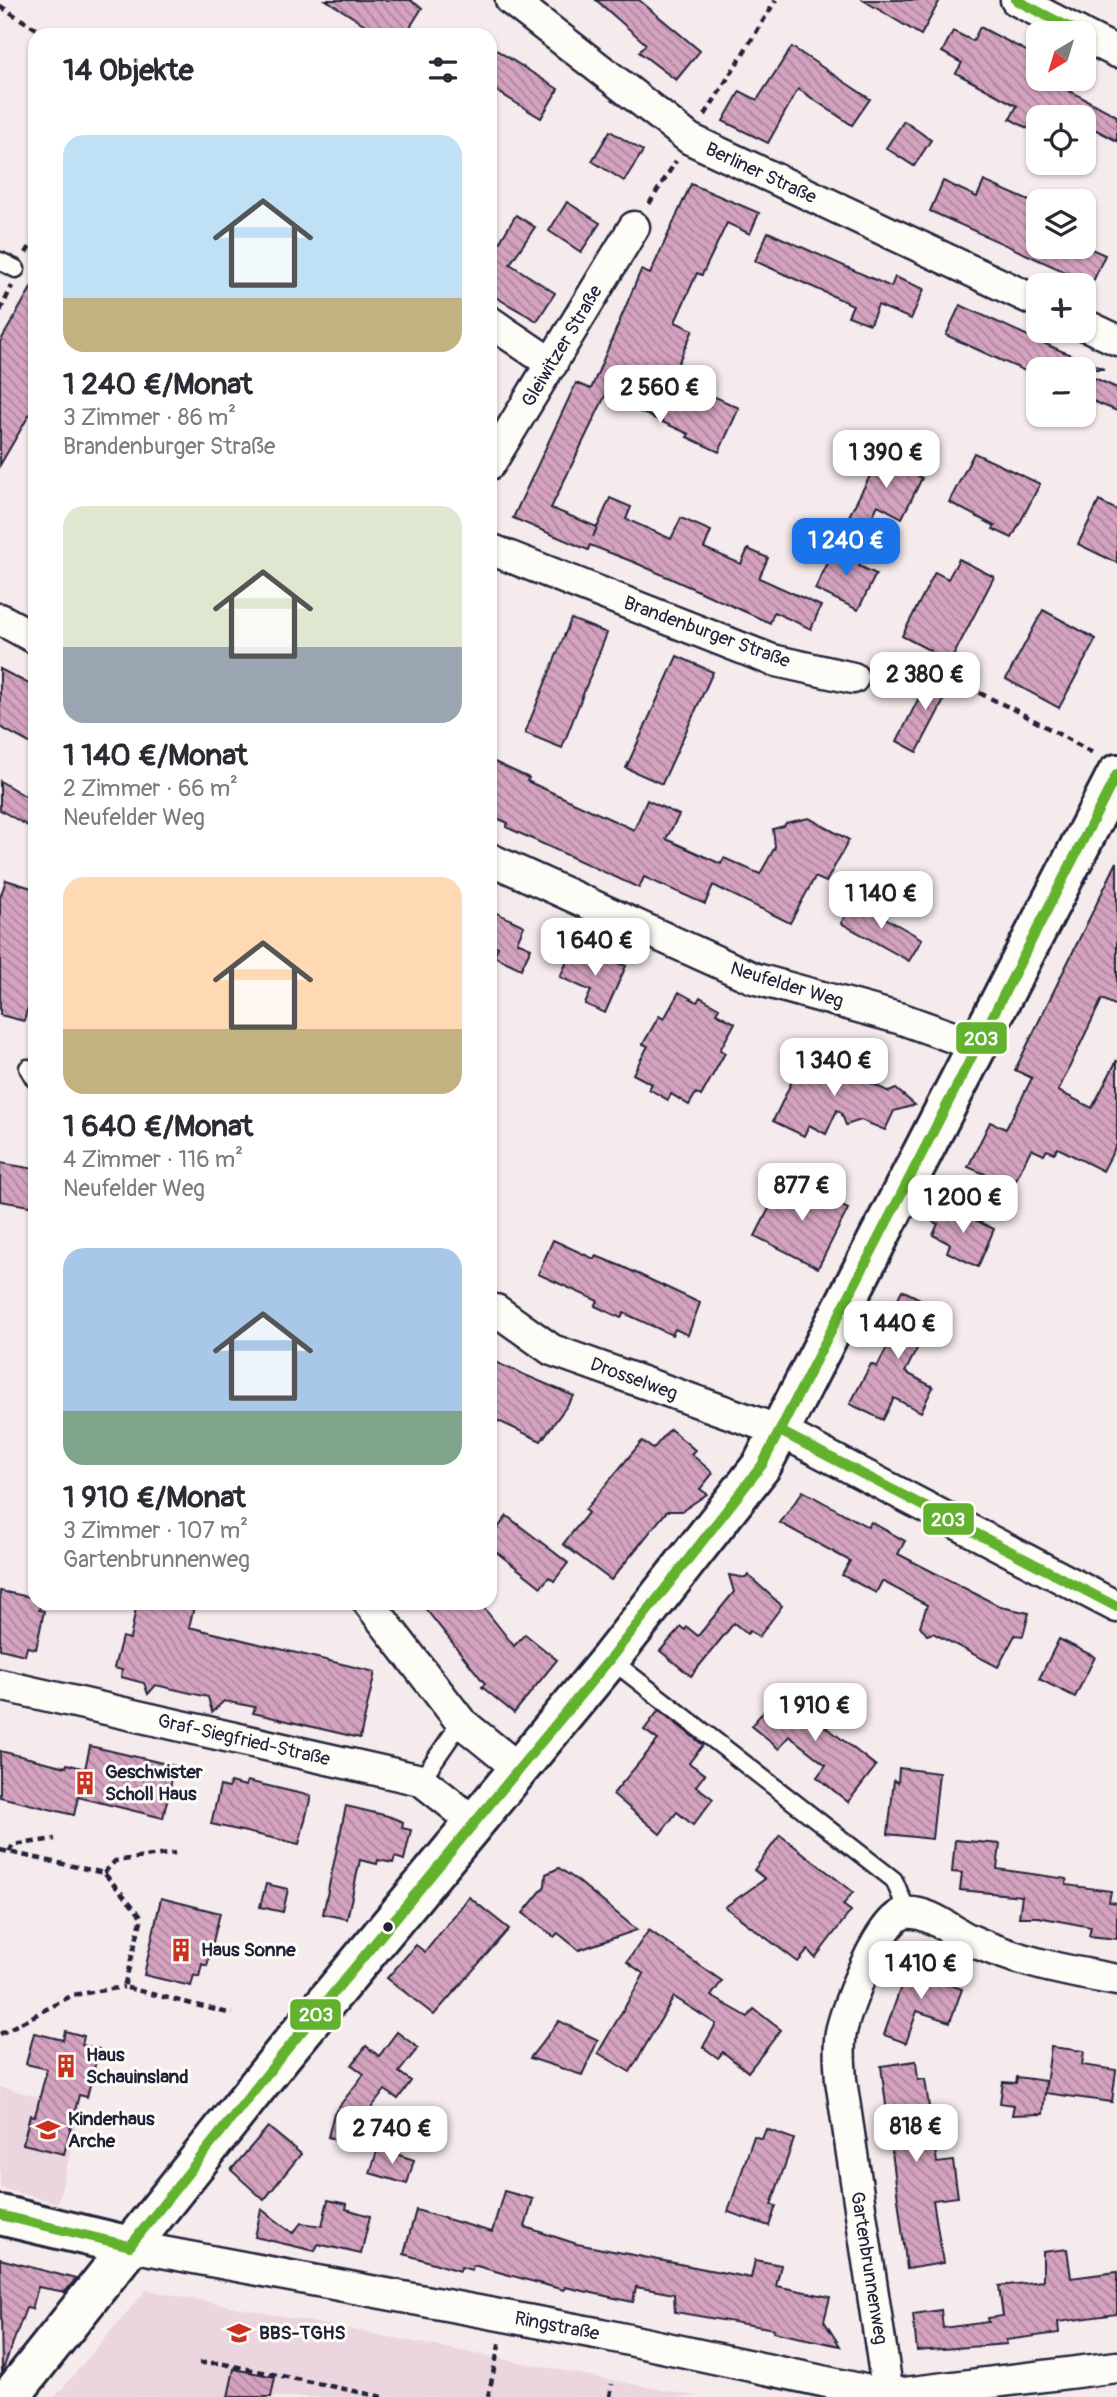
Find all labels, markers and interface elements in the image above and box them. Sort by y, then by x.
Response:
north arrow [1026,21,1096,91]
map controls [1026,21,1096,427]
icon: filters [424,51,462,89]
text: 14 Objekte [63,52,194,89]
button: locate [1026,105,1096,175]
street label: Berliner Straße [702,137,821,209]
icon: home [200,180,326,306]
button: layers [1026,189,1096,259]
button: + [1026,273,1096,343]
street label: Gleiwitzer Straße [516,280,608,411]
button: − [1026,357,1096,427]
text: 1 240 €/Monat [63,366,253,403]
pin: 2 560 € [595,366,725,425]
text: 2 560 € [620,373,700,402]
text: 3 Zimmer · 86 m² [63,403,236,432]
pin: 1 390 € [821,430,951,490]
text: Brandenburger Straße [63,432,275,461]
text: 1 390 € [849,438,923,467]
pin: 1 240 € [781,518,911,578]
text: 1 240 € [808,526,884,555]
icon: home [200,551,326,677]
street label: Brandenburger Straße [620,591,794,673]
pin: 2 380 € [860,652,990,712]
text: 2 380 € [886,660,964,689]
text: 1 140 €/Monat [63,737,247,774]
text: 2 Zimmer · 66 m² [63,774,238,803]
text: Neufelder Weg [63,803,205,832]
pin: 1 140 € [816,872,946,931]
text: 1 140 € [845,879,917,908]
pin: 1 640 € [530,918,660,978]
icon: home [200,922,326,1048]
text: 1 640 € [557,926,633,955]
street label: Neufelder Weg [727,956,847,1014]
line badge: 203 [955,1021,1008,1055]
text: 203 [964,1027,998,1051]
pin: 1 340 € [769,1038,899,1098]
text: 1 340 € [796,1046,872,1075]
text: 1 640 €/Monat [63,1108,253,1145]
text: 4 Zimmer · 116 m² [63,1145,243,1174]
pin: 877 € [753,1164,851,1223]
text: 877 € [774,1171,830,1200]
text: Neufelder Weg [63,1174,205,1203]
pin: 1 200 € [898,1176,1028,1235]
text: 1 200 € [924,1183,1002,1212]
icon: home [200,1293,326,1419]
pin: 1 440 € [833,1302,963,1361]
text: 1 440 € [860,1309,936,1338]
street label: Drosselweg [587,1352,681,1406]
text: 1 910 €/Monat [63,1479,246,1516]
line badge: 203 [922,1502,975,1536]
text: 203 [931,1508,965,1532]
text: 3 Zimmer · 107 m² [63,1516,248,1545]
text: Gartenbrunnenweg [63,1545,250,1574]
pin: 1 910 € [750,1684,880,1743]
text: 1 910 € [780,1691,850,1720]
street label: Graf-Siegfried-Straße [155,1708,333,1772]
place label: Geschwister Scholl Haus [105,1760,203,1806]
building icon: Geschwister Scholl Haus [71,1769,99,1797]
unlabelled marker [381,1920,395,1934]
building icon: Haus Sonne [167,1936,195,1964]
place label: Haus Sonne [201,1938,296,1962]
pin: 1 410 € [856,1941,986,2001]
text: 1 410 € [885,1949,957,1978]
line badge: 203 [289,1998,342,2031]
text: 203 [299,2003,333,2027]
place label: Haus Schauinsland [86,2043,189,2089]
building icon: Haus Schauinsland [52,2052,80,2080]
pin: 818 € [867,2104,965,2164]
pin: 2 740 € [327,2106,457,2166]
place label: Kinderhaus Arche [68,2107,155,2153]
text: 818 € [890,2112,942,2141]
text: 2 740 € [352,2114,432,2143]
school or university icon: Kinderhaus Arche [34,2116,62,2144]
street label: Gartenbrunnenweg [845,2190,893,2346]
street label: Ringstraße [513,2306,602,2346]
school or university icon: BBS-TGHS [225,2319,253,2347]
place label: BBS-TGHS [259,2321,346,2345]

